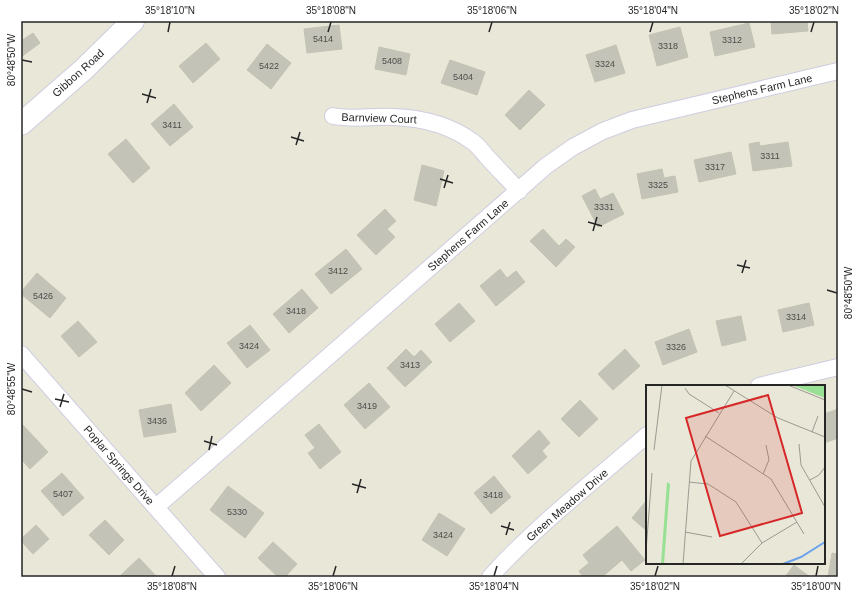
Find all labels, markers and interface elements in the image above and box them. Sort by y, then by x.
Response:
text: 35°18'10"N [145,5,195,16]
text: 35°18'08"N [306,5,356,16]
text: 35°18'06"N [467,5,517,16]
text: 35°18'04"N [628,5,678,16]
text: 35°18'02"N [789,5,839,16]
text: 80°48'50"W [6,33,17,86]
house number: 5414 [313,34,333,44]
house number: 3312 [722,35,742,45]
house number: 3318 [658,41,678,51]
street label: Gibbon Road [50,47,106,99]
house number: 5408 [382,56,402,66]
house number: 3324 [595,59,615,69]
house number: 5422 [259,61,279,71]
house number: 5404 [453,72,473,82]
street label: Stephens Farm Lane [711,72,813,106]
street label: Barnview Court [341,111,417,125]
house number: 3411 [162,120,182,130]
house number: 3311 [760,151,780,161]
house number: 3317 [705,162,725,172]
house number: 3325 [648,180,668,190]
street label: Stephens Farm Lane [425,197,511,273]
house number: 3331 [594,202,614,212]
house number: 3412 [328,266,348,276]
text: 80°48'50"W [843,266,854,319]
house number: 5426 [33,291,53,301]
house number: 3418 [286,306,306,316]
house number: 3314 [786,312,806,322]
house number: 3424 [239,341,259,351]
house number: 3326 [666,342,686,352]
house number: 3413 [400,360,420,370]
text: 80°48'55"W [6,362,17,415]
inset map [646,385,825,564]
house number: 3419 [357,401,377,411]
house number: 3436 [147,416,167,426]
street label: Poplar Springs Drive [81,423,157,507]
street label: Green Meadow Drive [524,466,610,544]
house number: 5407 [53,489,73,499]
house number: 3418 [483,490,503,500]
house number: 5330 [227,507,247,517]
house number: 3424 [433,530,453,540]
text: 35°18'08"N [147,581,197,592]
text: 35°18'06"N [308,581,358,592]
text: 35°18'04"N [469,581,519,592]
text: 35°18'02"N [630,581,680,592]
text: 35°18'00"N [791,581,841,592]

